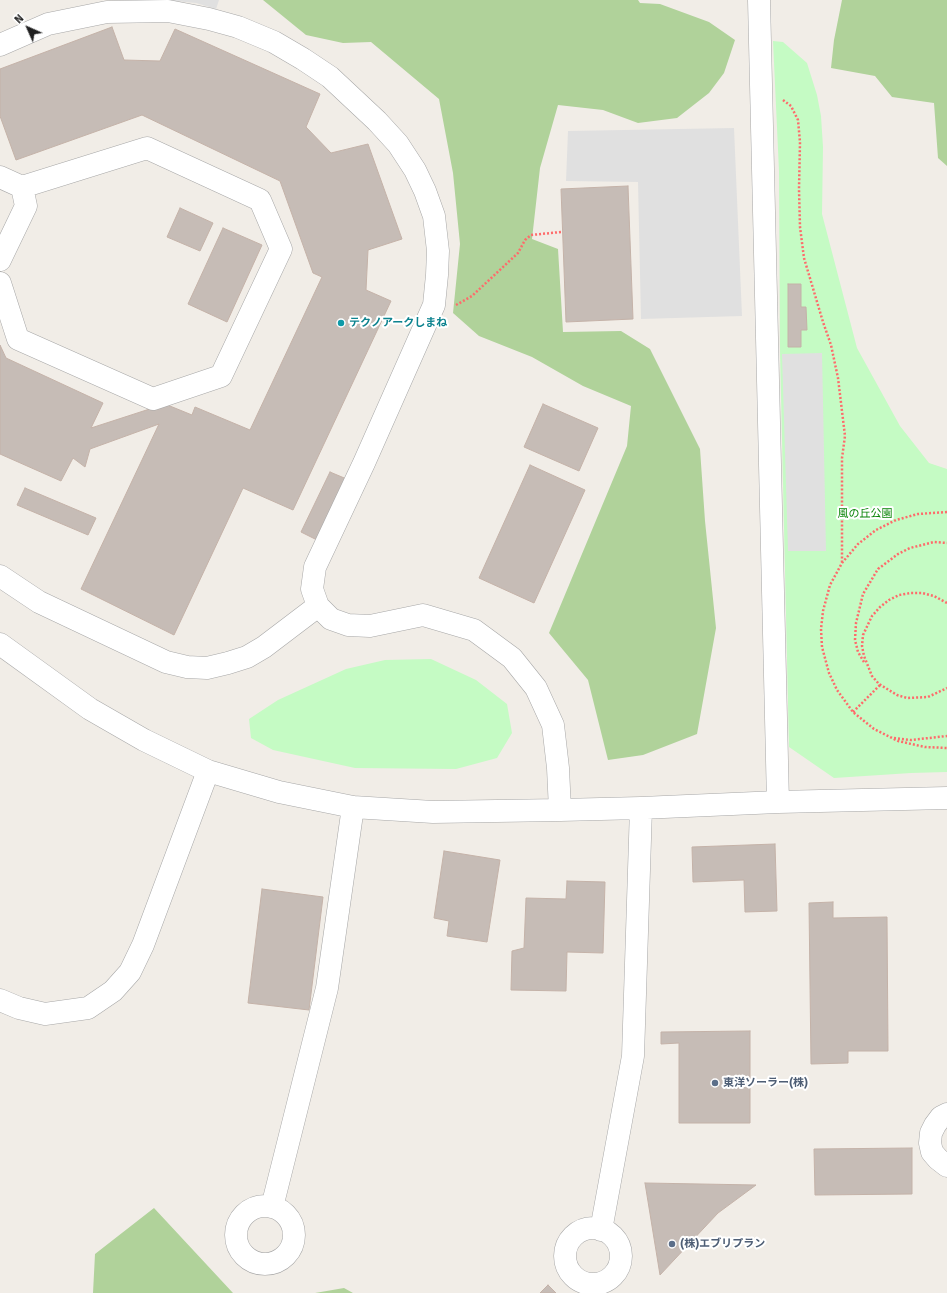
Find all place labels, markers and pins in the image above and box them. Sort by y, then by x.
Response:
place label: テクノアークしまね [349,316,447,330]
marker: テクノアークしまね [336,318,346,328]
place label: 東洋ソーラー(株) [723,1076,808,1090]
marker: 東洋ソーラー(株) [710,1078,720,1088]
place label: (株)エブリプラン [680,1237,765,1251]
marker: (株)エブリプラン [667,1239,677,1249]

